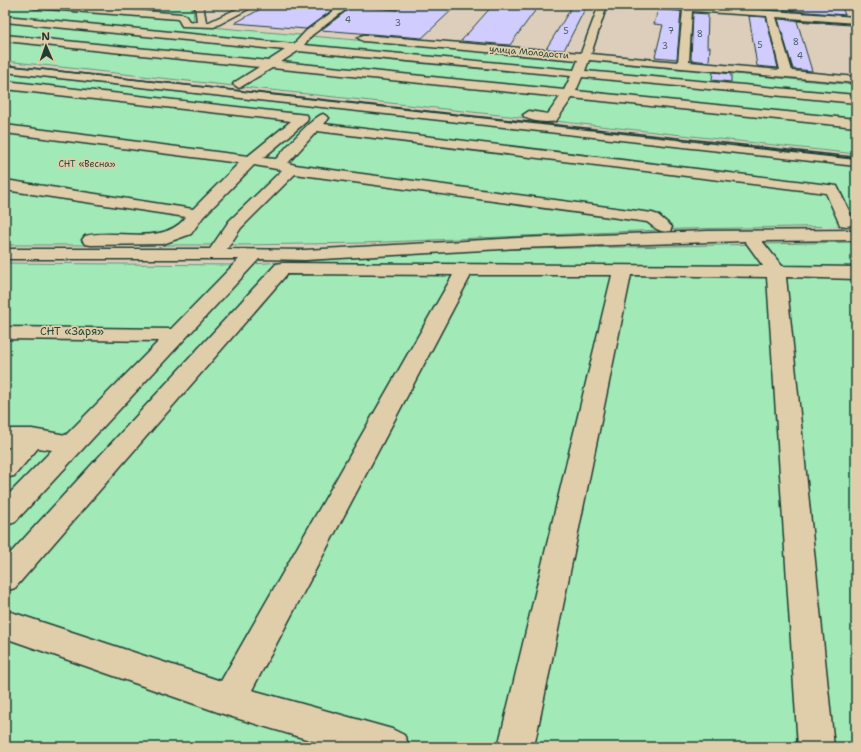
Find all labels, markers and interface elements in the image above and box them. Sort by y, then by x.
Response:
house number: 4 [345,14,351,26]
house number: 3 [395,17,401,29]
house number: 5 [563,25,569,37]
house number: 7 [668,25,674,37]
north arrow [26,26,66,66]
house number: 8 [697,28,703,40]
text: N [41,29,51,44]
house number: 8 [793,36,799,48]
house number: 5 [757,39,763,51]
house number: 3 [662,40,668,52]
street label: улица Молодости [489,43,569,61]
house number: 4 [797,50,803,62]
park label: СНТ «Весна» [58,158,116,170]
park label: СНТ «Заря» [40,324,104,339]

